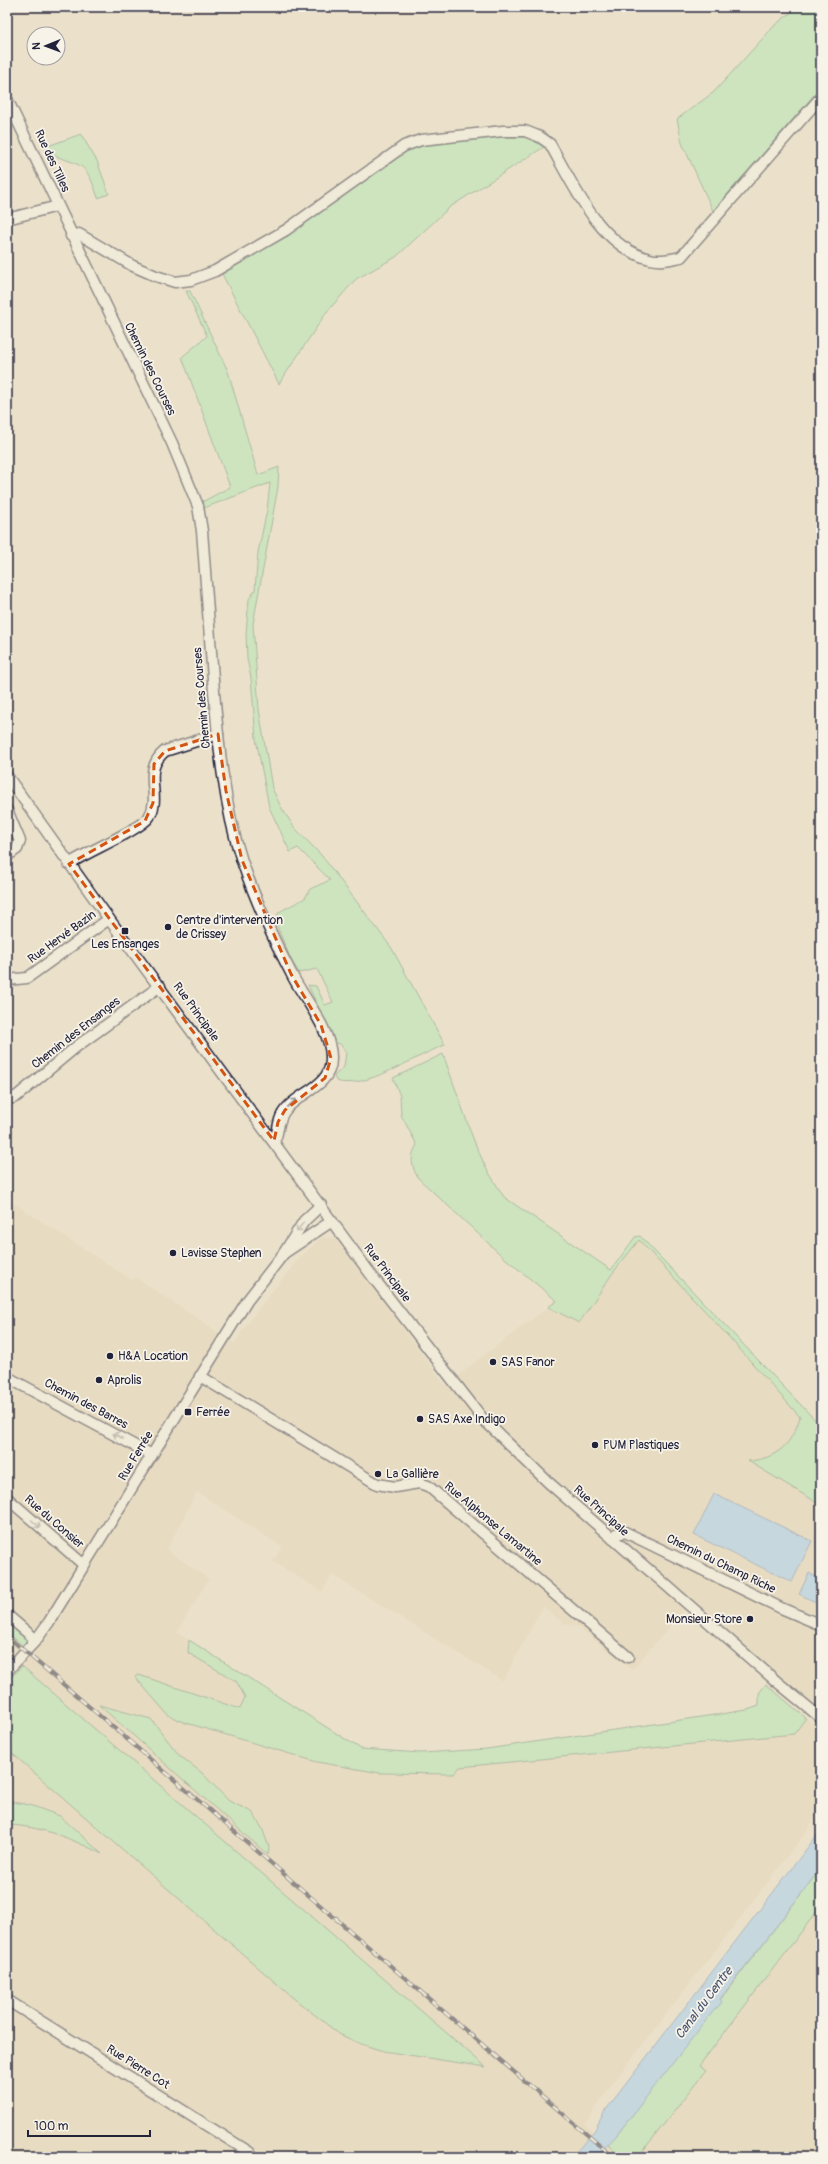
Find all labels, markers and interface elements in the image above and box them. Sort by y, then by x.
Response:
north arrow [26,26,66,66]
text: N [30,42,43,50]
street label: Rue des Tilles [31,127,73,195]
street label: Chemin des Courses [121,320,179,419]
street label: Chemin des Courses [190,646,214,749]
street label: Rue Hervé Bazin [25,907,99,967]
place label: Centre d'intervention de Crissey [176,913,283,942]
marker: Centre d'intervention de Crissey [163,922,173,932]
marker: Les Ensanges [120,926,130,936]
place label: Les Ensanges [91,937,160,952]
street label: Rue Principale [170,980,222,1044]
street label: Chemin des Ensanges [29,993,124,1072]
one-way arrow [287,1099,297,1108]
one-way arrow [296,1221,304,1232]
street label: Rue Principale [360,1241,414,1305]
place label: Lavisse Stephen [181,1246,262,1261]
marker: Lavisse Stephen [168,1248,178,1258]
place label: H&A Location [118,1349,188,1364]
marker: H&A Location [105,1351,115,1361]
place label: SAS Fanor [501,1355,556,1370]
marker: SAS Fanor [488,1357,498,1367]
place label: Aprolis [107,1373,142,1388]
marker: Aprolis [94,1375,104,1385]
street label: Chemin des Barres [42,1376,131,1433]
place label: Ferrée [196,1405,230,1420]
marker: Ferrée [183,1407,193,1417]
place label: SAS Axe Indigo [428,1412,506,1427]
marker: SAS Axe Indigo [415,1414,425,1424]
street label: Rue Ferrée [115,1428,157,1484]
one-way arrow [112,1432,124,1440]
place label: PUM Plastiques [603,1438,680,1453]
marker: PUM Plastiques [590,1440,600,1450]
place label: La Gallière [386,1467,439,1482]
marker: La Gallière [373,1469,383,1479]
street label: Rue Alphonse Lamartine [441,1479,545,1569]
street label: Rue Principale [570,1482,632,1540]
street label: Rue du Consier [21,1492,87,1552]
one-way arrow [31,1520,41,1529]
street label: Chemin du Champ Riche [664,1531,778,1597]
place label: Monsieur Store [666,1612,742,1627]
marker: Monsieur Store [745,1614,755,1624]
water label: Canal du Centre [672,1963,737,2042]
street label: Rue Pierre Cot [104,2042,173,2092]
scale bar [28,2112,150,2138]
text: 100 m [34,2119,69,2134]

